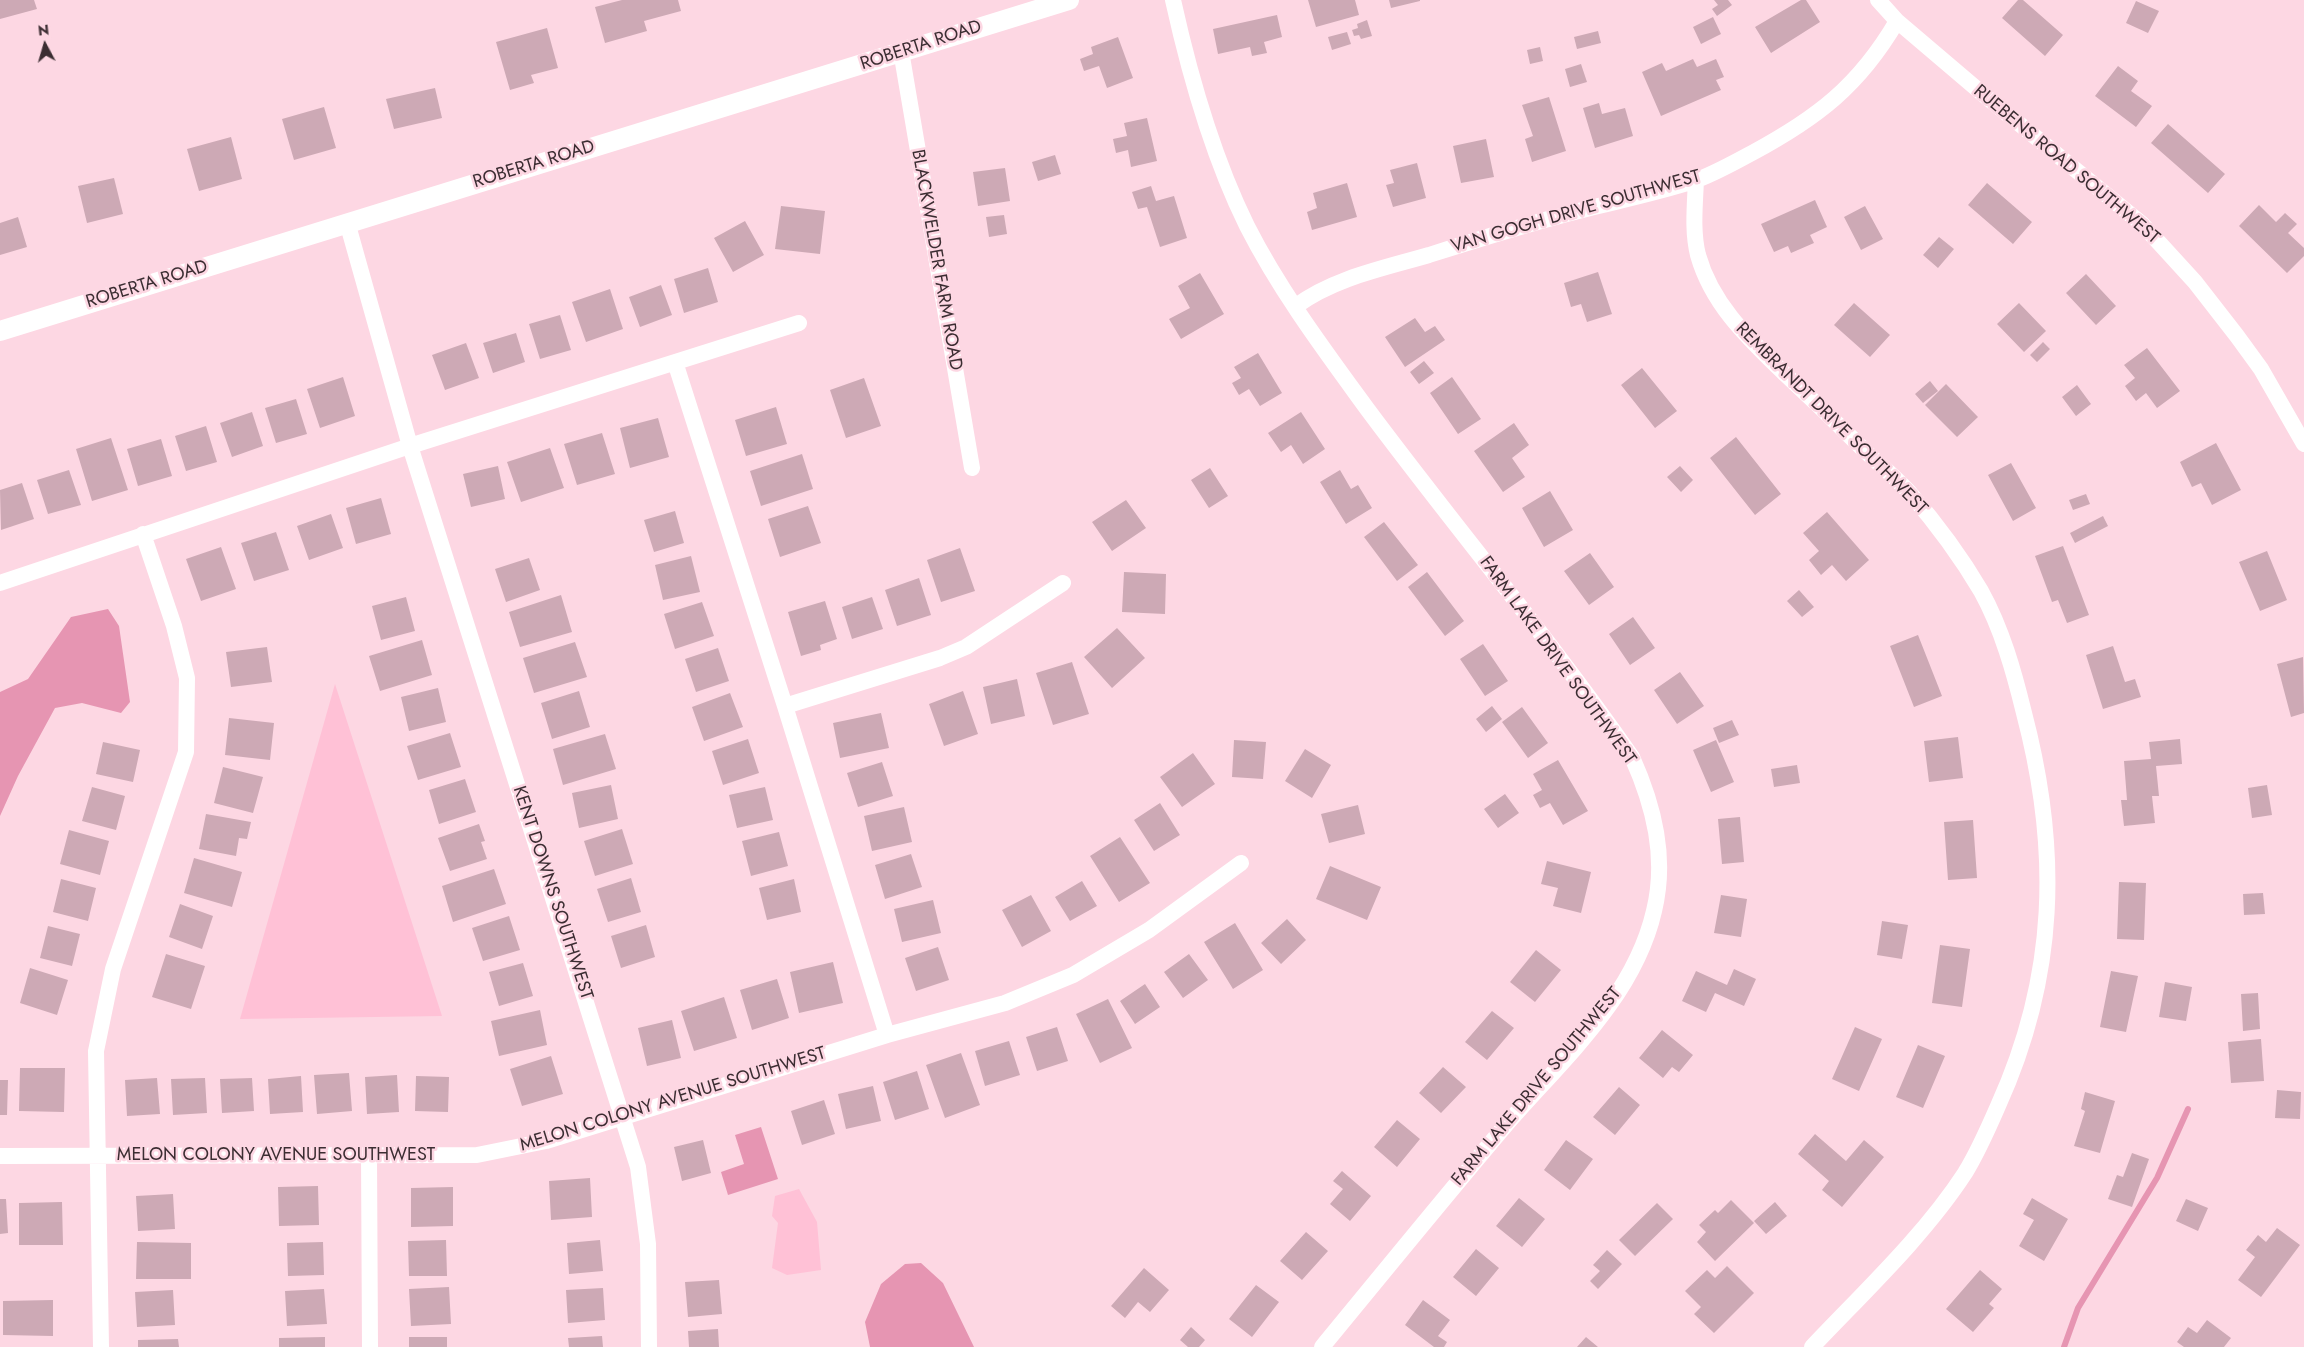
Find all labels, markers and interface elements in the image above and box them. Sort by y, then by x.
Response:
street label: ROBERTA ROAD [858,16,984,76]
north arrow [20,20,70,70]
text: N [37,20,50,41]
street label: RUEBENS ROAD SOUTHWEST [1969,81,2163,249]
street label: ROBERTA ROAD [471,136,597,194]
street label: BLACKWELDER FARM ROAD [906,148,966,372]
street label: VAN GOGH DRIVE SOUTHWEST [1449,166,1703,258]
street label: ROBERTA ROAD [84,256,210,314]
street label: REMBRANDT DRIVE SOUTHWEST [1731,319,1931,519]
street label: FARM LAKE DRIVE SOUTHWEST [1474,553,1640,769]
street label: KENT DOWNS SOUTHWEST [507,783,597,1003]
street label: FARM LAKE DRIVE SOUTHWEST [1448,983,1626,1191]
street label: MELON COLONY AVENUE SOUTHWEST [518,1043,828,1157]
street label: MELON COLONY AVENUE SOUTHWEST [117,1145,435,1167]

